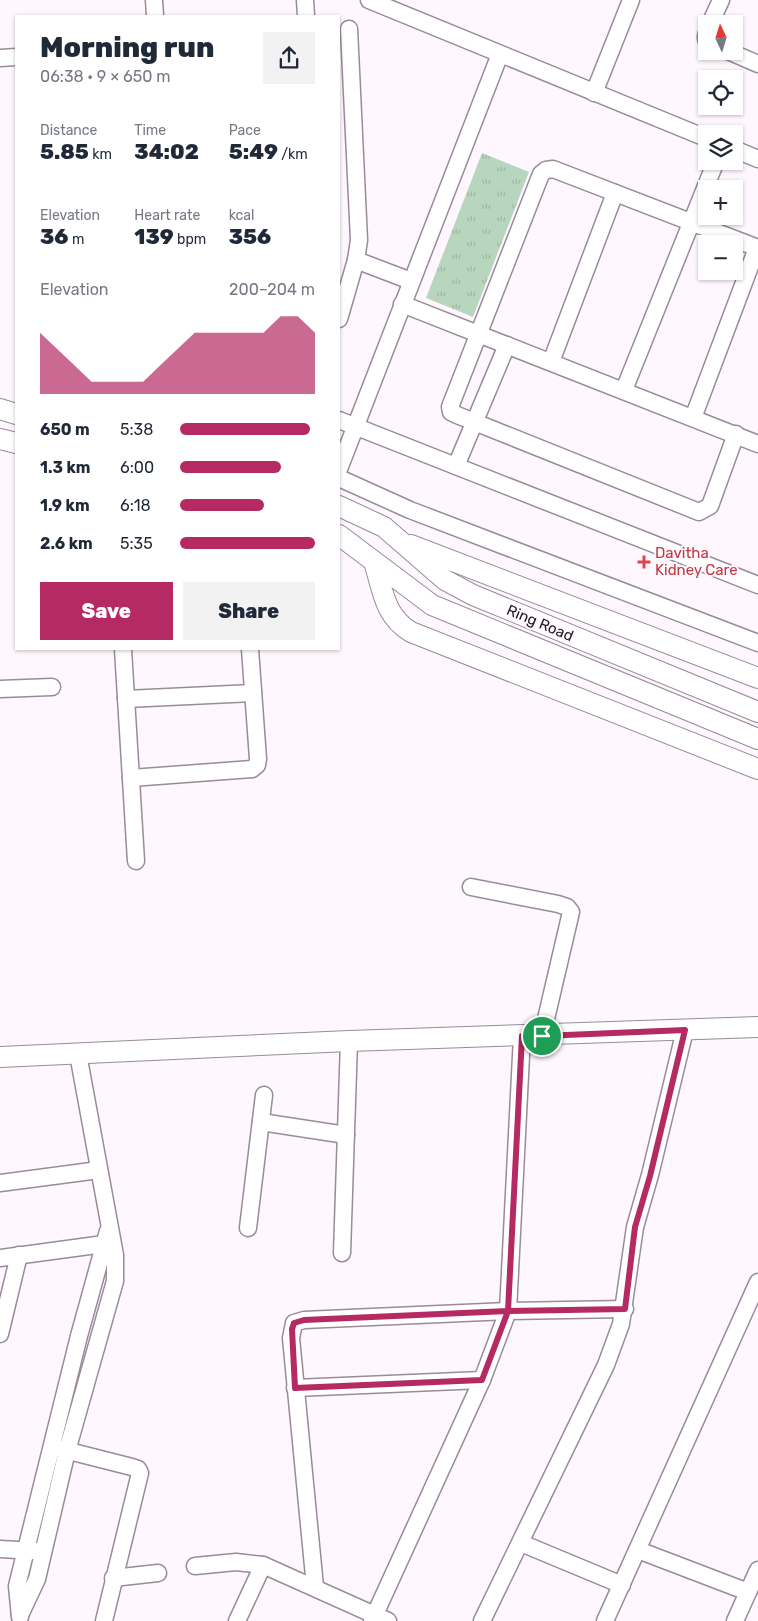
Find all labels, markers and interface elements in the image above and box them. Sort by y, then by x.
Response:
north arrow [698,15,742,60]
map controls [698,15,743,280]
text: Morning run [40,31,214,64]
button: share [263,32,315,84]
text: 06:38 · 9 × 650 m [40,67,171,86]
button: locate [698,70,743,115]
text: Distance [40,122,97,139]
text: Time [134,122,166,139]
text: Pace [229,122,261,139]
button: layers [698,125,743,170]
text: 5.85 [40,139,89,164]
text: 34:02 [134,139,199,164]
text: 5:49 [229,139,278,164]
text: km [89,146,112,163]
text: /km [278,146,308,163]
button: + [698,180,743,225]
text: Elevation [40,207,100,224]
text: Heart rate [134,207,200,224]
text: kcal [229,207,254,224]
text: 36 [40,224,68,249]
text: 139 [134,224,174,249]
text: 356 [229,224,271,249]
text: m [68,231,84,248]
text: bpm [174,231,206,248]
button: − [698,235,743,280]
text: Elevation [40,280,109,299]
text: 200–204 m [229,280,315,299]
text: 650 m [40,420,90,439]
text: 5:38 [120,420,153,439]
text: 1.3 km [40,458,90,477]
text: 6:00 [120,458,154,477]
text: 1.9 km [40,496,90,515]
text: 6:18 [120,496,151,515]
text: 2.6 km [40,534,93,553]
text: 5:35 [120,534,153,553]
place label: Davitha Kidney Care [655,544,738,579]
marker: Davitha Kidney Care [637,555,651,569]
button: Save [40,582,173,640]
button: Share [183,582,315,640]
street label: Ring Road [504,601,576,645]
pin [521,1015,563,1057]
icon: arrive [528,1022,556,1050]

